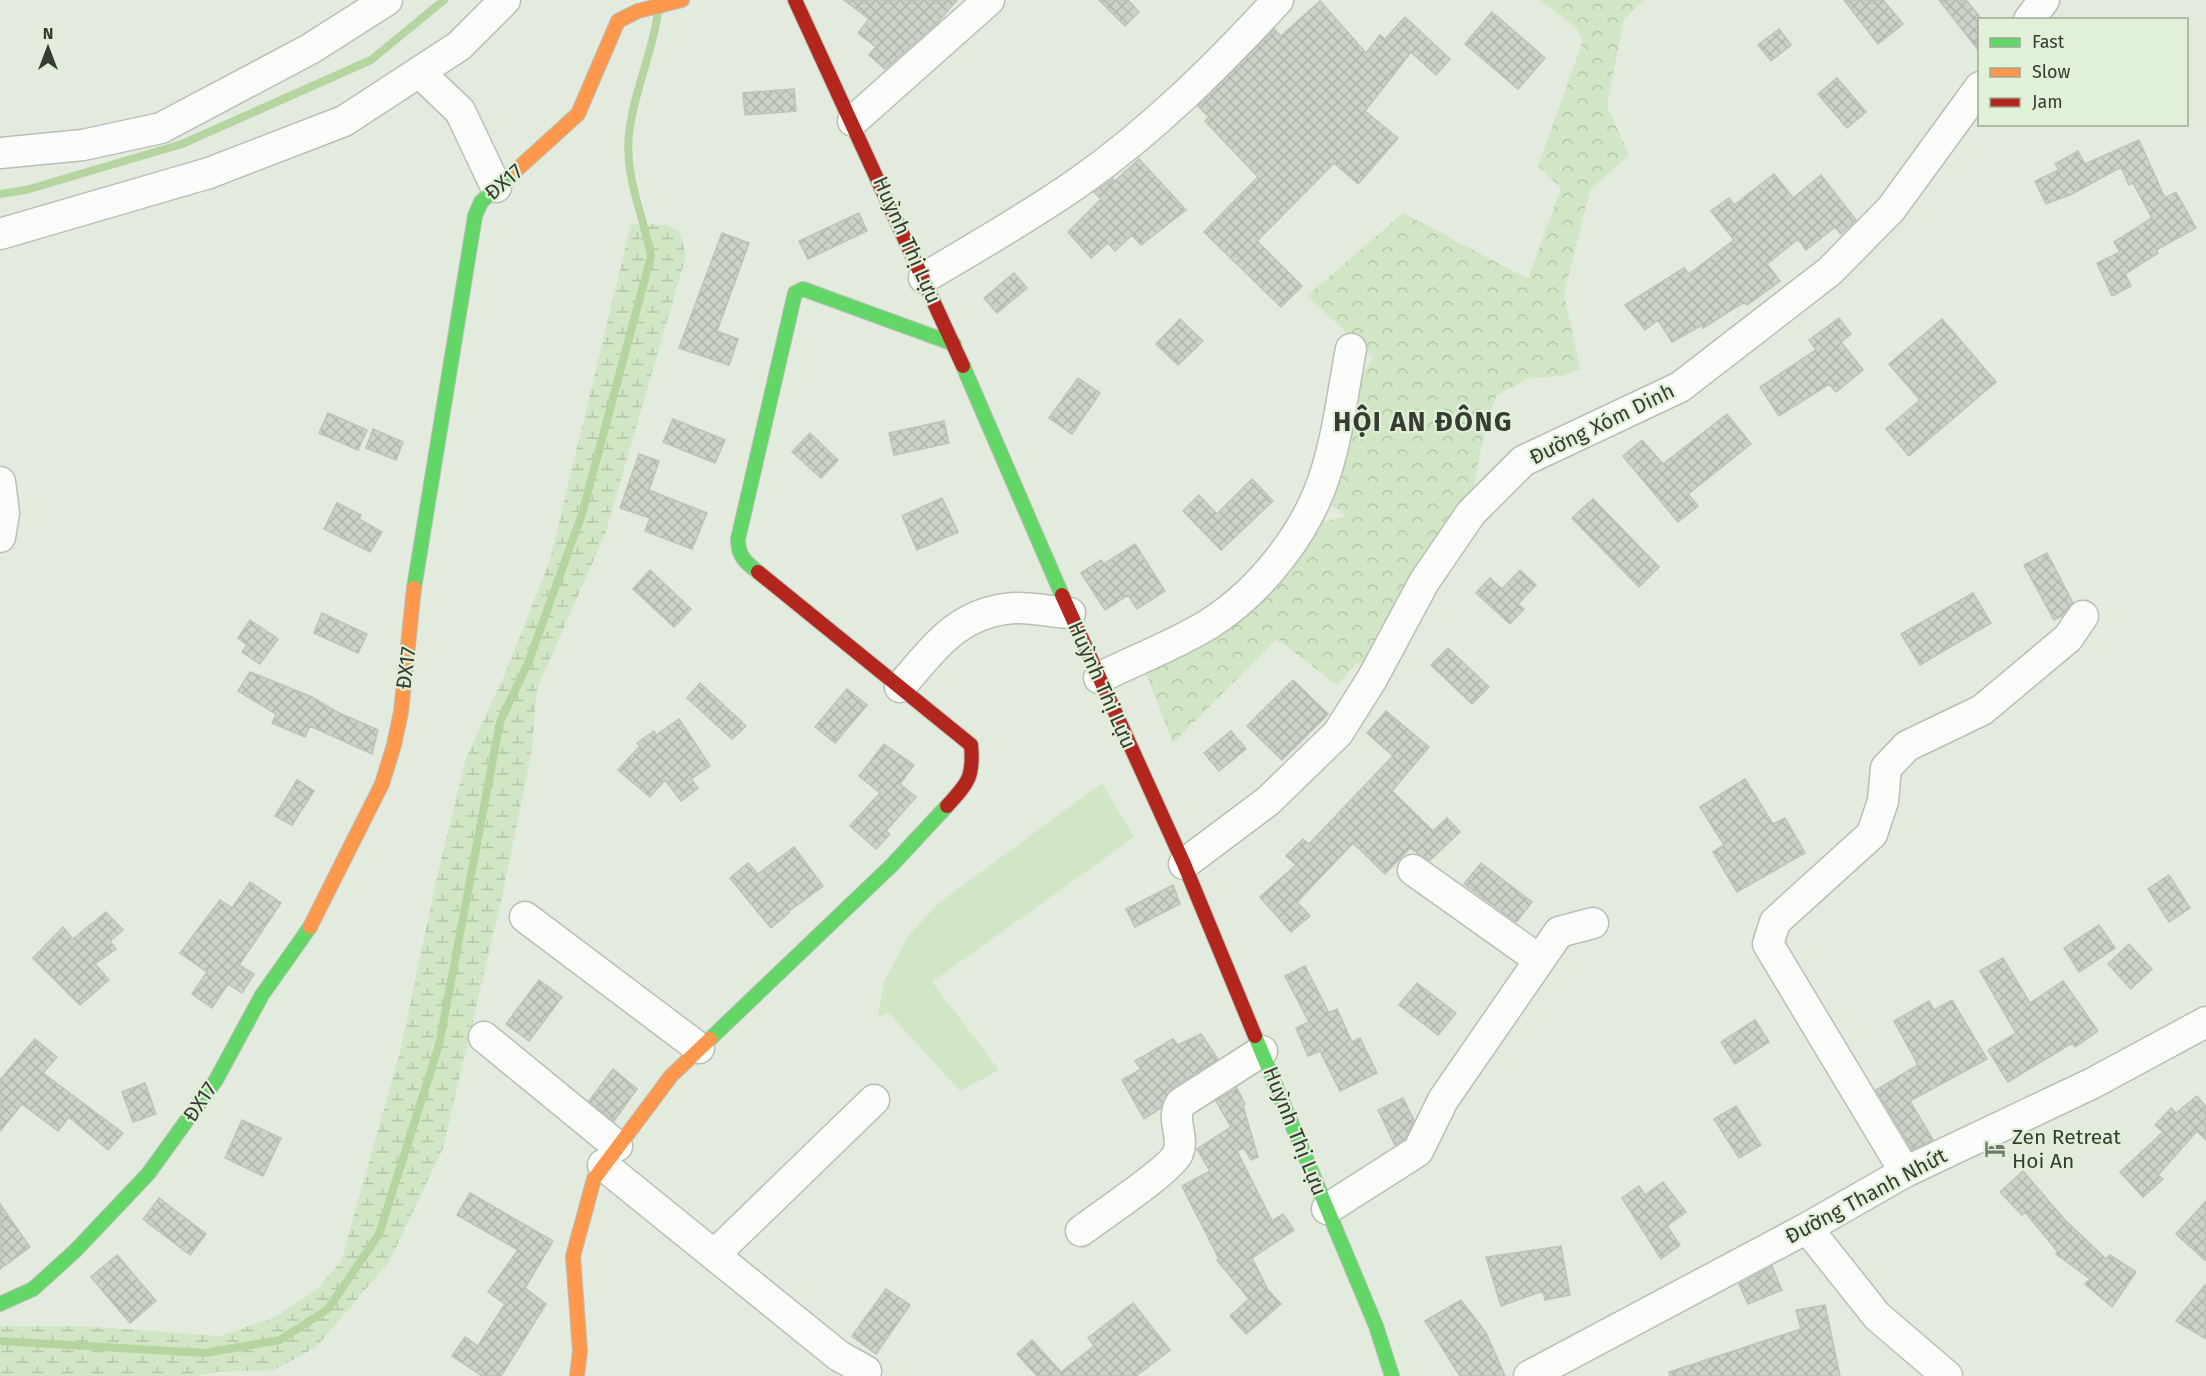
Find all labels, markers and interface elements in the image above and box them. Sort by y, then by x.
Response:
north arrow [18,18,78,78]
legend [1978,18,2188,126]
text: N [43,24,53,43]
text: Fast [2032,31,2065,53]
text: Slow [2032,61,2071,83]
text: Jam [2032,91,2063,113]
street label: ĐX17 [479,158,529,206]
street label: Huỳnh Thị Lựu [867,172,947,308]
street label: Đường Xóm Dinh [1525,378,1679,470]
district label: HỘI AN ĐÔNG [1333,404,1513,438]
street label: Huỳnh Thị Lựu [1062,617,1142,753]
street label: ĐX17 [391,645,421,691]
street label: Huỳnh Thị Lựu [1257,1063,1333,1199]
street label: ĐX17 [177,1077,223,1127]
place label: Zen Retreat Hoi An [2012,1124,2121,1174]
hotel icon: Zen Retreat Hoi An [1983,1137,2007,1161]
street label: Đường Thanh Nhứt [1781,1142,1952,1250]

